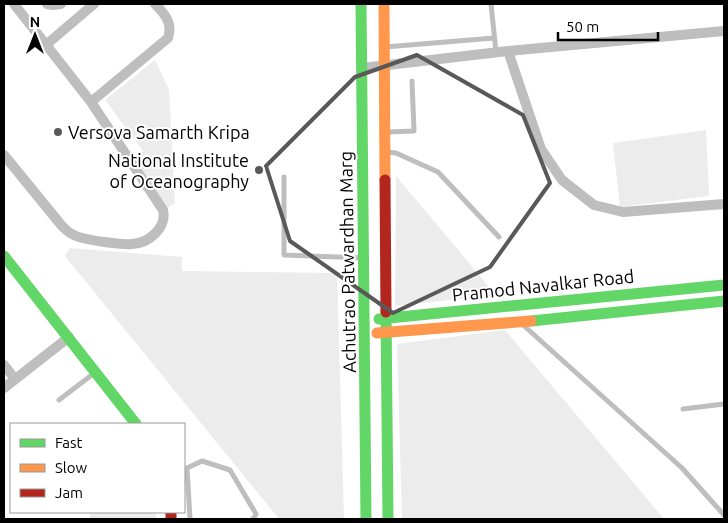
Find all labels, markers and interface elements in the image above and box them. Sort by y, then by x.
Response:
north arrow [10,10,60,60]
scale bar [558,10,658,42]
text: N [30,14,40,30]
text: 50 m [566,18,599,35]
place label: Versova Samarth Kripa [68,122,250,142]
marker: Versova Samarth Kripa [52,126,64,138]
place label: National Institute of Oceanography [108,150,249,191]
street label: Achutrao Patwardhan Marg [335,151,359,373]
marker: National Institute of Oceanography [253,164,265,176]
street label: Pramod Navalkar Road [451,265,635,305]
legend [10,423,185,513]
text: Fast [55,434,83,451]
text: Slow [55,459,88,476]
text: Jam [55,484,83,501]

